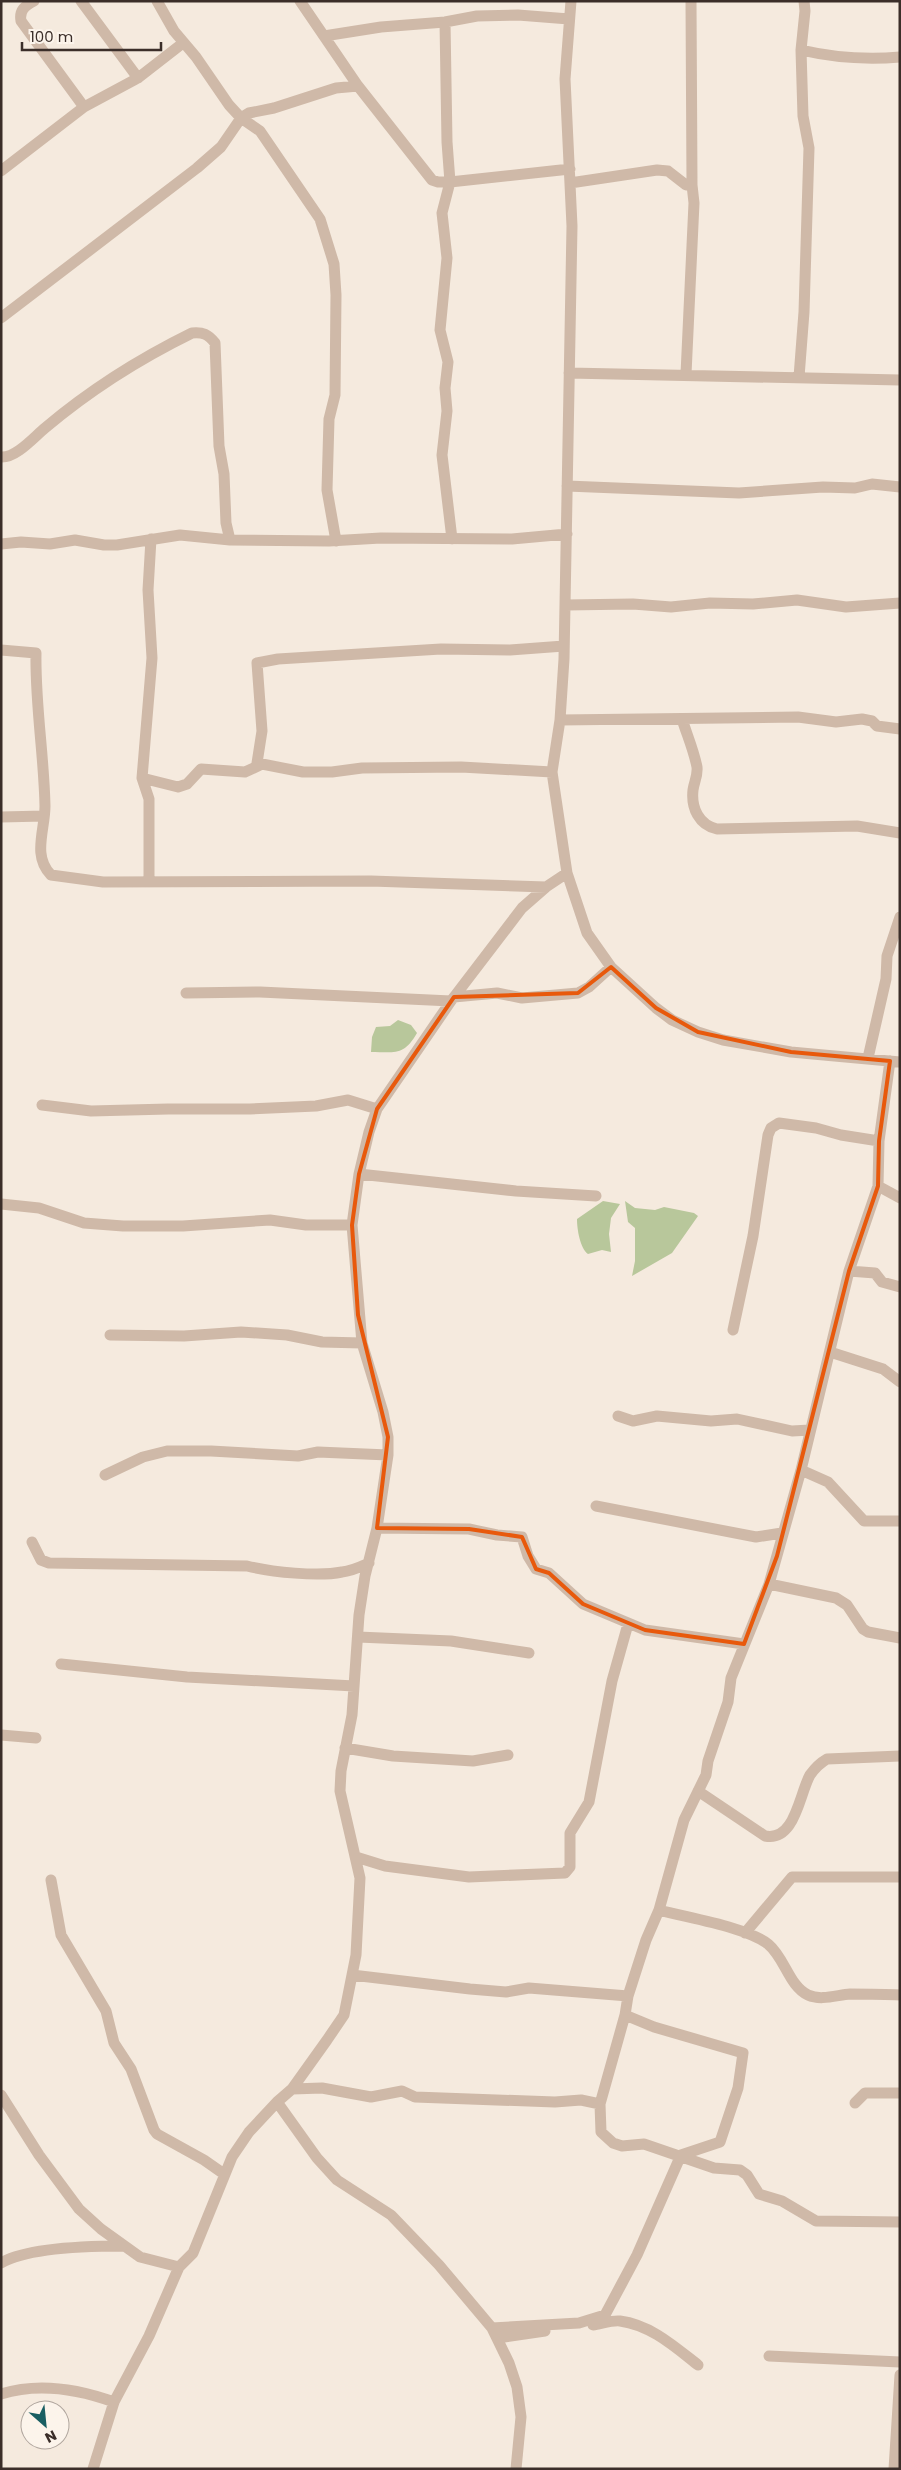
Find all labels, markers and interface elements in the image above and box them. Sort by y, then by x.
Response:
scale bar [22,20,161,52]
text: 100 m [30,26,73,47]
north arrow [20,2400,70,2450]
text: N [42,2425,60,2448]

